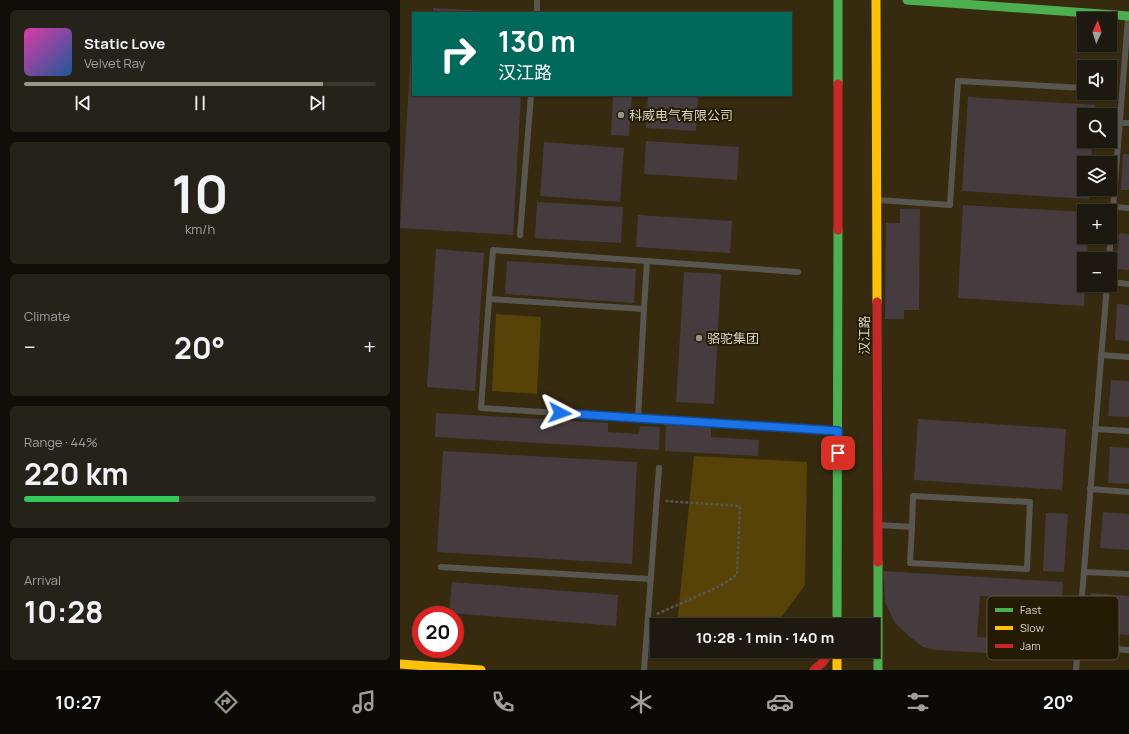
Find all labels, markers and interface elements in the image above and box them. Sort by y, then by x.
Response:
north arrow [1077,12,1117,52]
map controls [1077,12,1117,292]
text: 130 m [498,22,576,60]
icon: right [432,28,484,80]
text: Static Love [84,33,165,54]
text: Velvet Ray [84,54,145,72]
text: 汉江路 [498,60,552,84]
button: sound [1077,60,1117,100]
icon: previous [72,92,94,114]
icon: pause [189,92,211,114]
icon: next [306,92,328,114]
place label: 科威电气有限公司 [629,106,733,124]
button: search [1077,108,1117,148]
marker: 科威电气有限公司 [616,110,626,120]
button: layers [1077,156,1117,196]
text: 10 [172,158,229,229]
button: + [1077,204,1117,244]
text: km/h [185,220,215,238]
button: − [1077,252,1117,292]
text: Climate [24,307,70,325]
street label: 汉江路 [855,315,873,355]
text: 20° [174,327,225,368]
place label: 骆驼集团 [707,329,759,347]
text: − [24,332,36,362]
text: + [363,332,376,362]
marker: 骆驼集团 [694,333,704,343]
position arrow [539,392,581,434]
text: Range · 44% [24,433,98,451]
pin [821,436,855,470]
icon: arrive [827,442,849,464]
text: 220 km [24,453,129,494]
text: Arrival [24,571,61,589]
text: 10:28 [24,591,103,632]
legend [987,596,1119,660]
text: Fast [1020,602,1042,617]
speed limit sign: 20 [412,606,464,658]
text: Slow [1020,620,1045,635]
text: 10:28 · 1 min · 140 m [696,627,834,648]
text: Jam [1020,638,1041,653]
icon: directions [212,688,240,716]
icon: music [350,688,378,716]
icon: phone [489,688,517,716]
icon: climate [627,688,655,716]
icon: car [766,688,794,716]
icon: filters [904,688,932,716]
text: 10:27 [55,690,101,714]
text: 20° [1043,690,1074,714]

